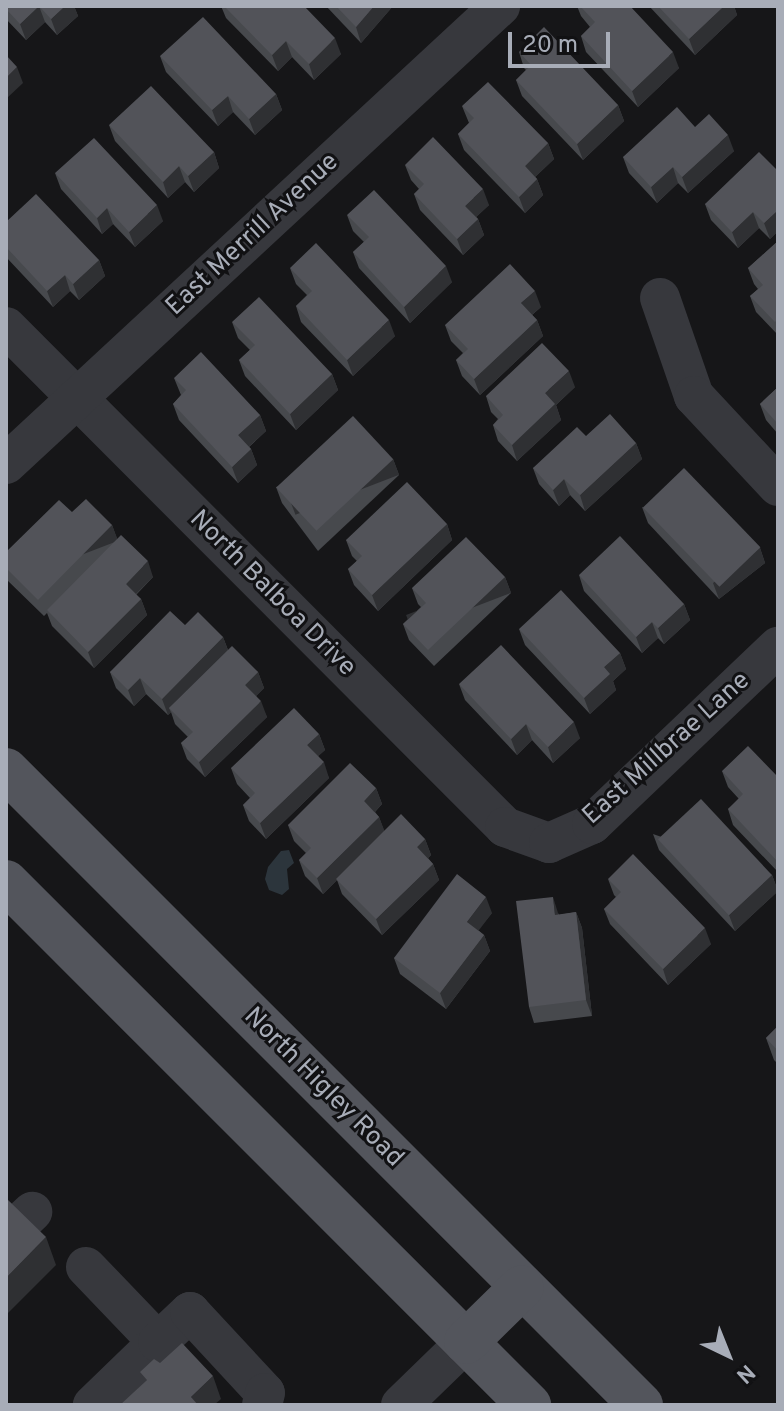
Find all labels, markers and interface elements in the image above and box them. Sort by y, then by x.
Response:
scale bar [512,16,614,66]
text: 20 m [522,31,578,61]
street label: East Merrill Avenue [160,147,346,323]
street label: North Balboa Drive [182,504,362,684]
street label: East Millbrae Lane [577,666,757,832]
street label: North Higley Road [237,1002,409,1174]
north arrow [688,1315,768,1395]
text: N [730,1358,760,1388]

